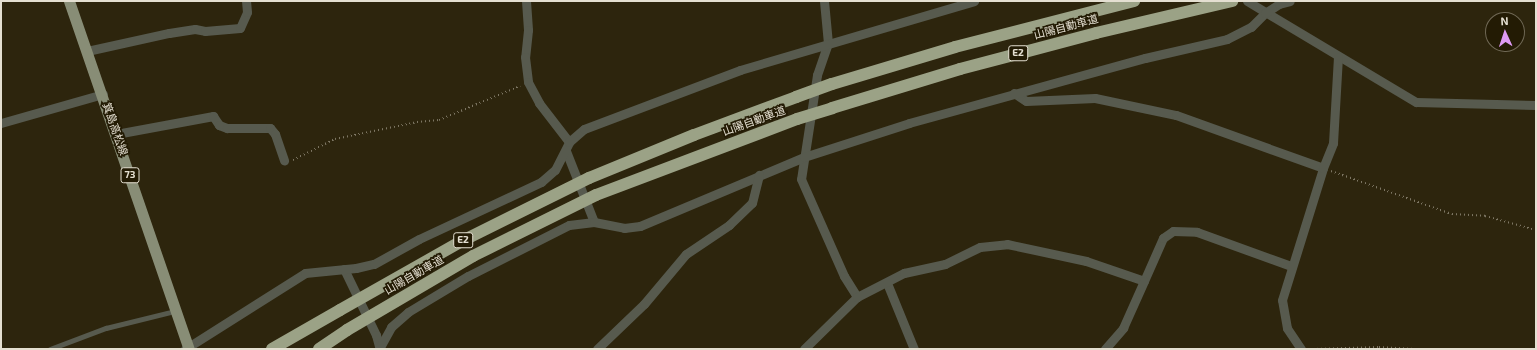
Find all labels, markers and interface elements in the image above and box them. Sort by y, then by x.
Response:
street label: 山陽自動車道 [1032,12,1100,42]
north arrow [1485,12,1525,52]
text: N [1500,14,1509,27]
road number: E2 [1008,45,1028,61]
street label: 箕島高松線 [100,101,130,157]
street label: 山陽自動車道 [721,104,787,138]
road number: 73 [120,167,140,183]
road number: E2 [453,232,473,248]
street label: 山陽自動車道 [382,253,446,297]

